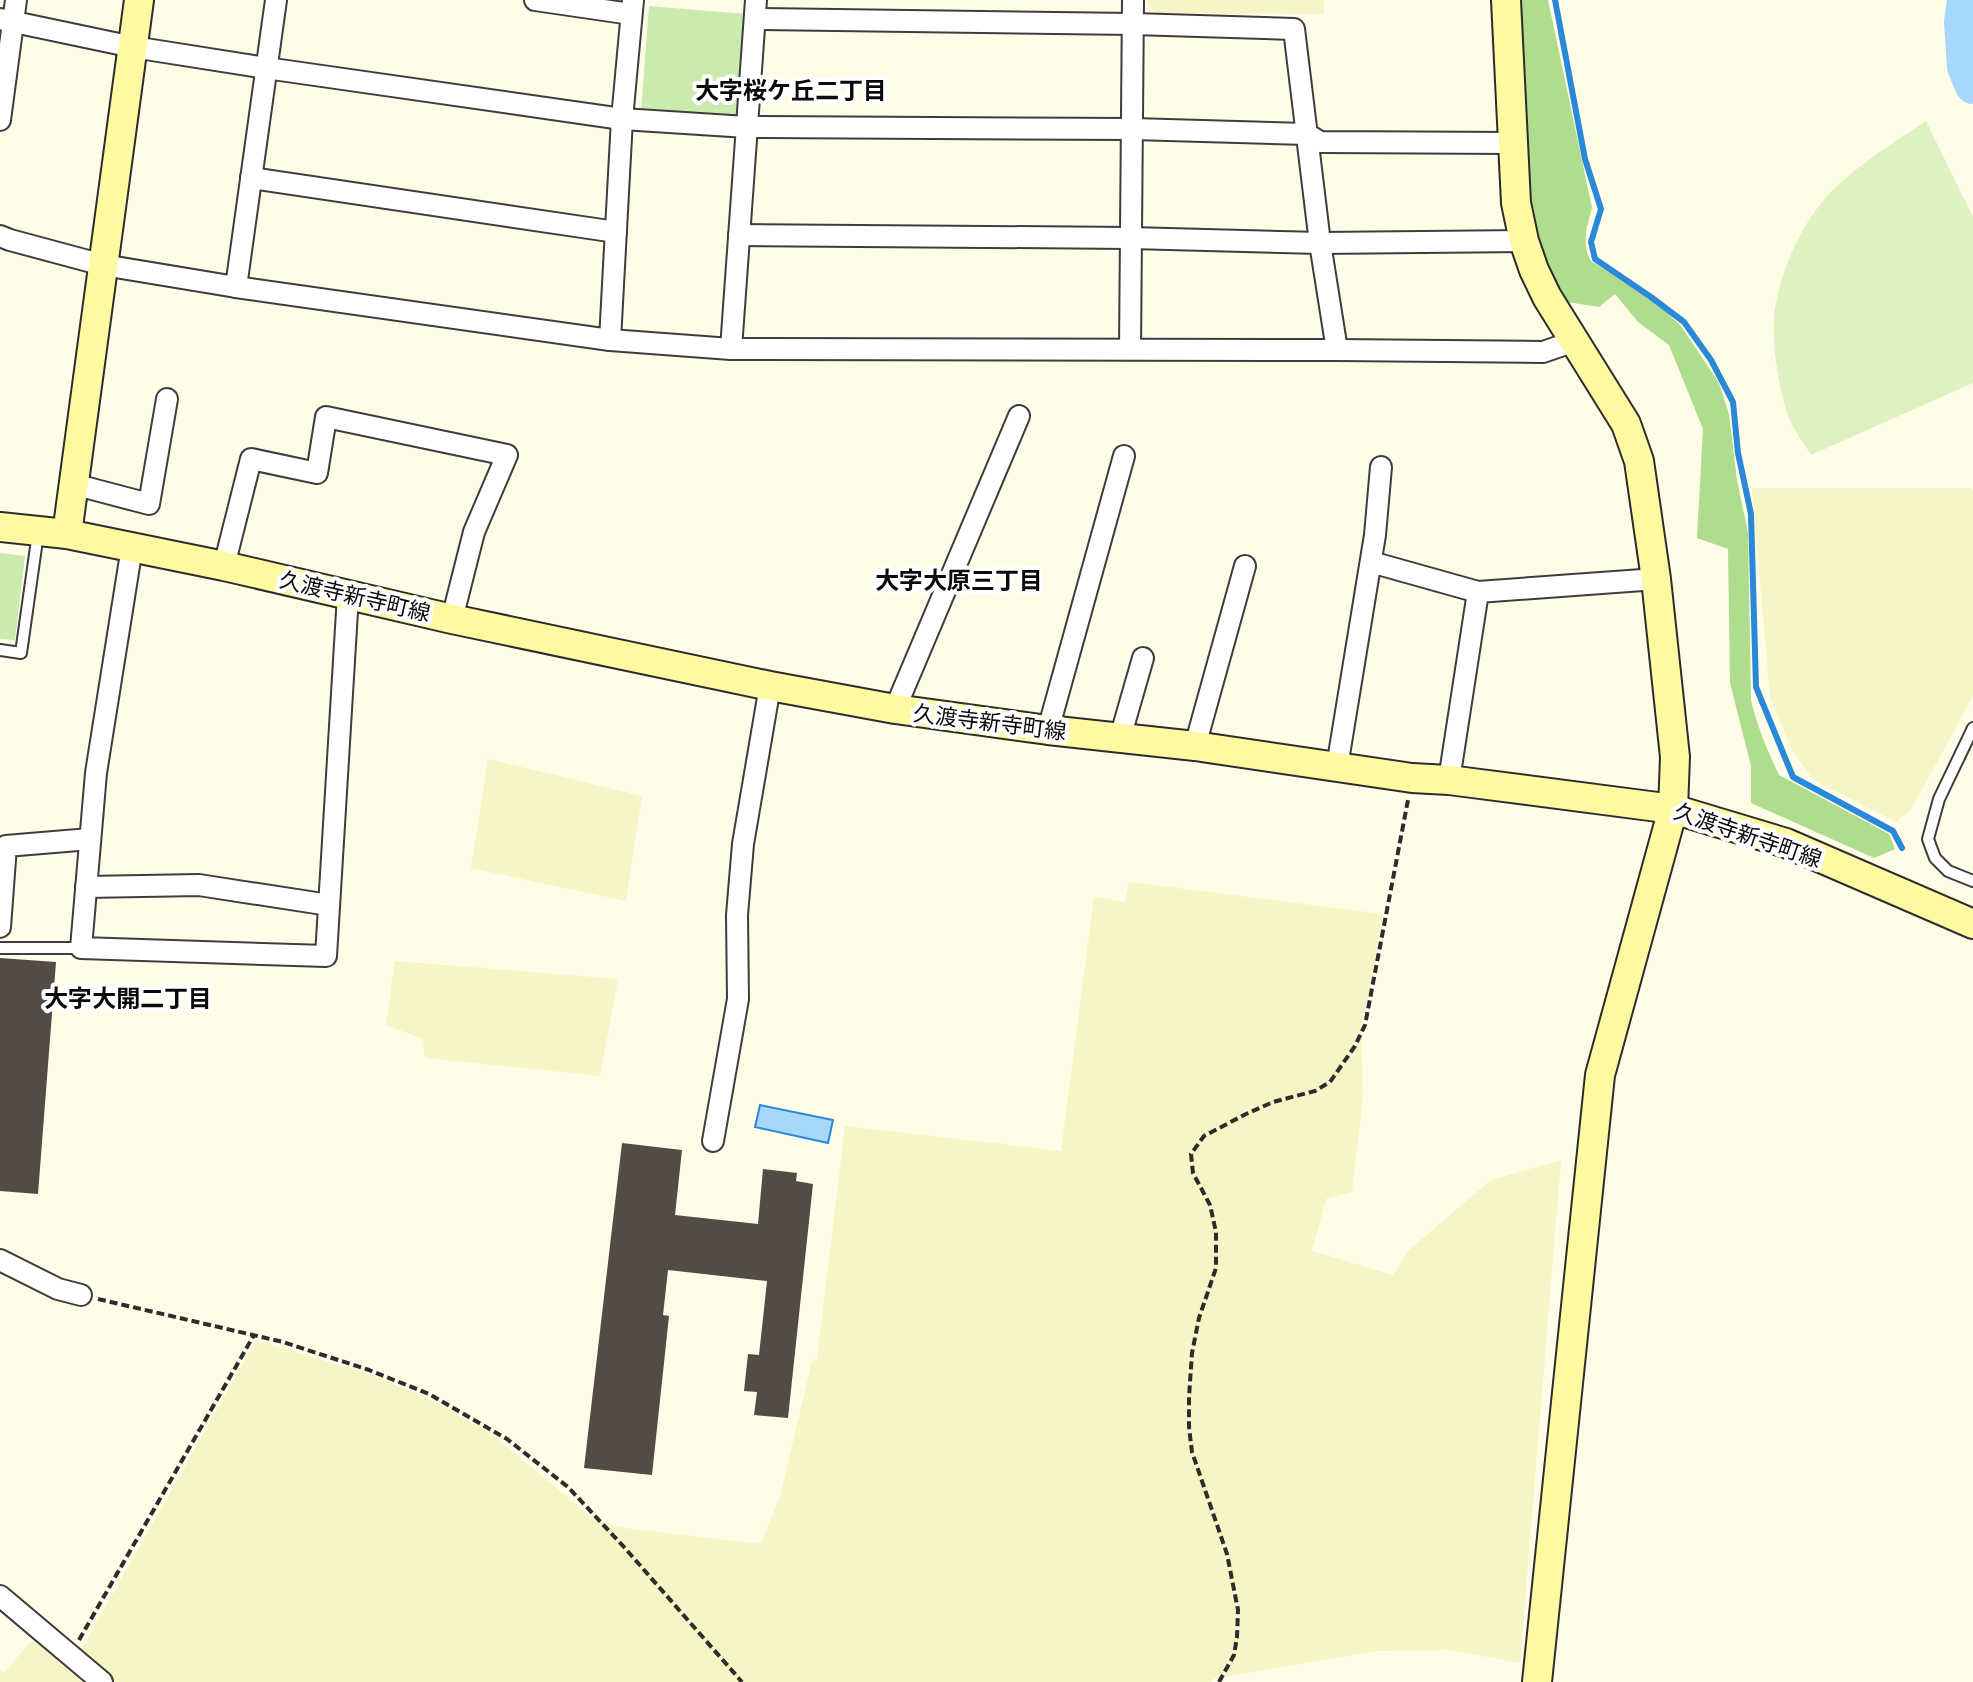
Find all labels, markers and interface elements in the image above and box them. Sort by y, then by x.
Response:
district label: 大字桜ケ丘二丁目 [695,74,887,106]
street label: 久渡寺新寺町線 [277,564,433,627]
district label: 大字大原三丁目 [875,564,1043,596]
street label: 久渡寺新寺町線 [912,698,1068,745]
street label: 久渡寺新寺町線 [1671,796,1826,873]
district label: 大字大開二丁目 [44,982,212,1014]

